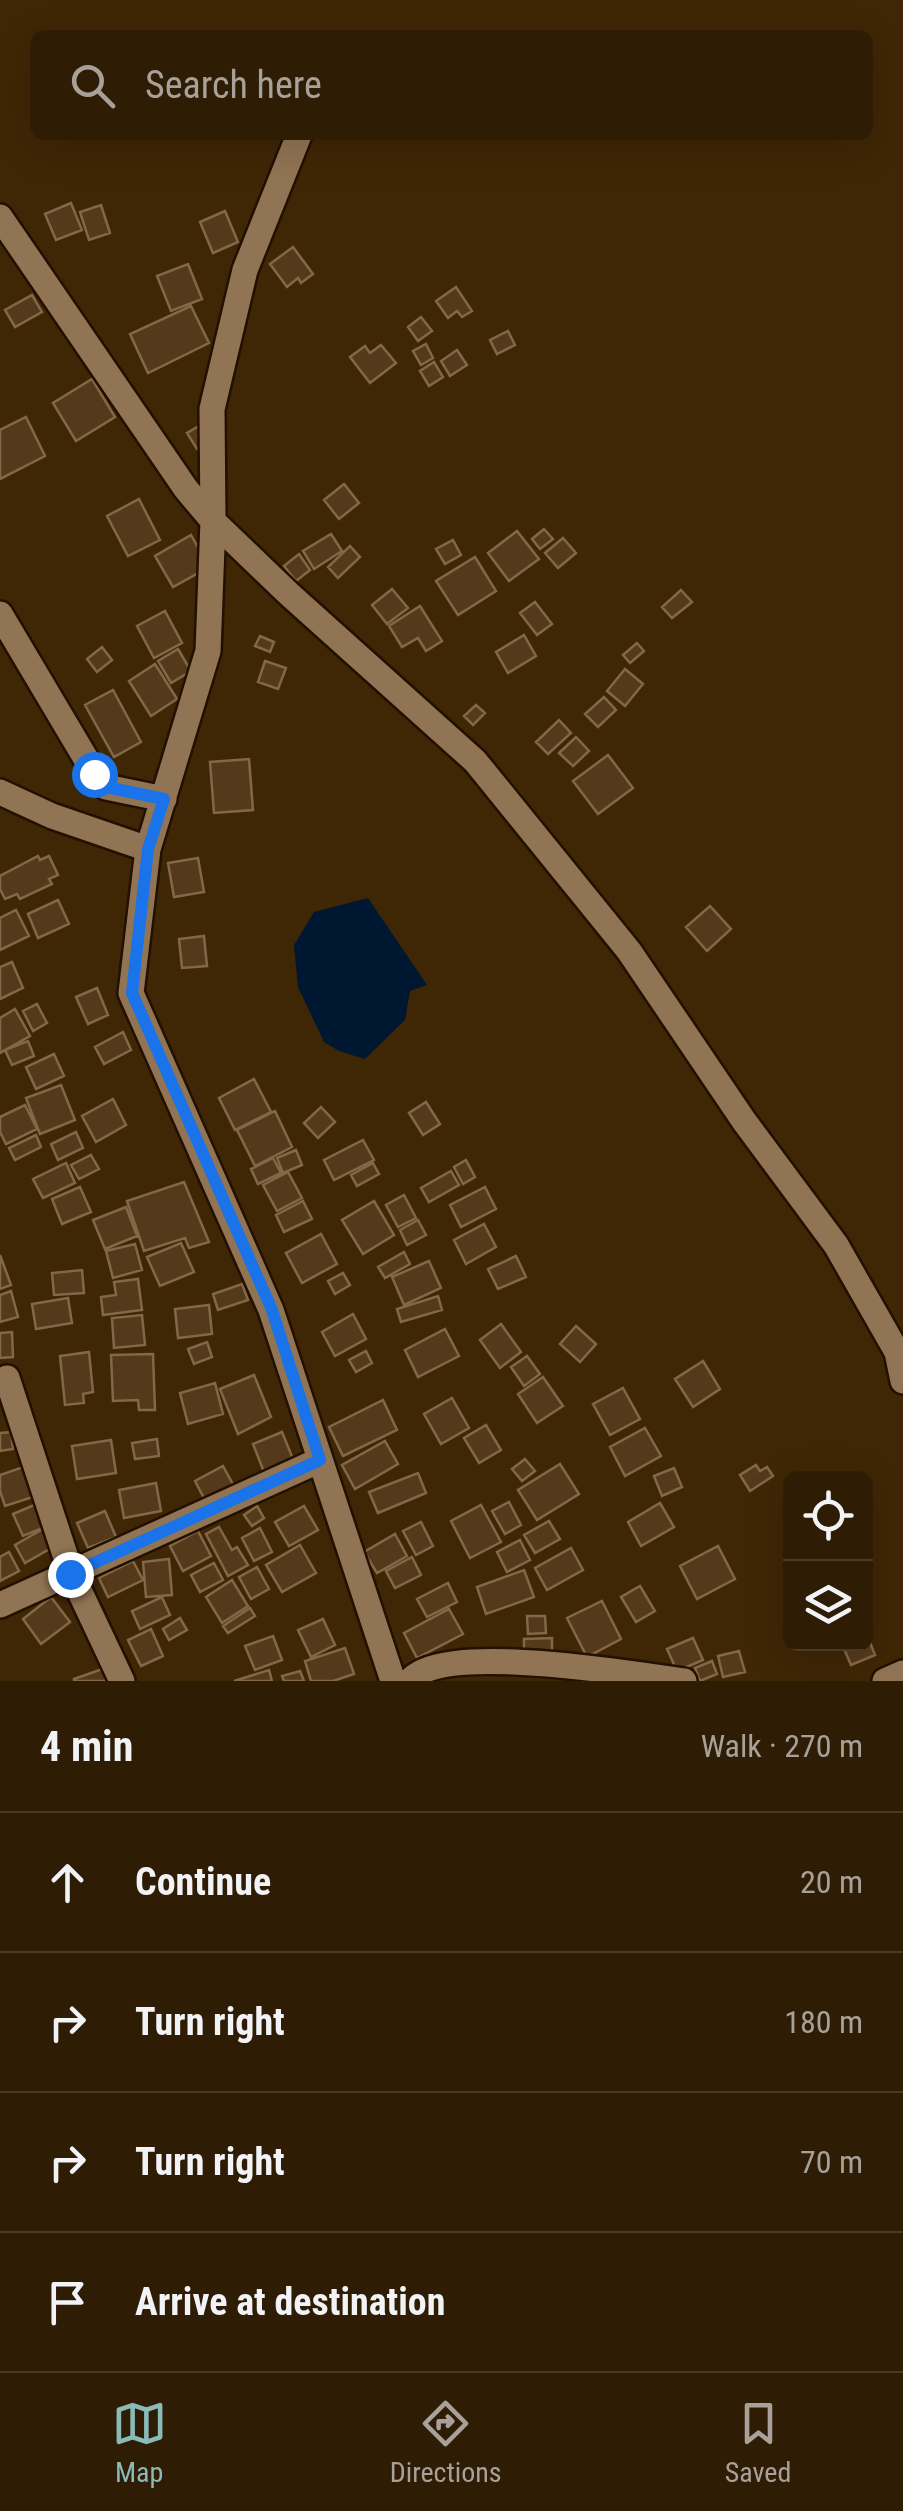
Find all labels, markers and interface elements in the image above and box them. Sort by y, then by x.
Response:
search box [30,30,873,140]
icon: search [65,58,120,113]
text: Search here [145,63,322,107]
route start [72,752,118,798]
map controls [783,1471,873,1651]
button: locate [783,1471,873,1561]
route end [48,1552,94,1598]
button: layers [783,1561,873,1651]
text: 4 min [40,1722,133,1771]
text: Walk · 270 m [701,1727,863,1765]
icon: ahead [40,1855,95,1910]
text: Continue [135,1860,271,1904]
text: 20 m [800,1863,863,1901]
icon: right [40,1995,95,2050]
text: Turn right [135,2000,285,2044]
text: 180 m [784,2003,863,2041]
icon: right [40,2135,95,2190]
text: Turn right [135,2140,285,2184]
text: 70 m [800,2143,863,2181]
icon: arrive [40,2275,95,2330]
text: Arrive at destination [135,2280,445,2324]
tab: Map [112,2396,167,2489]
tab: Directions [390,2396,502,2489]
tab: Saved [725,2396,791,2489]

